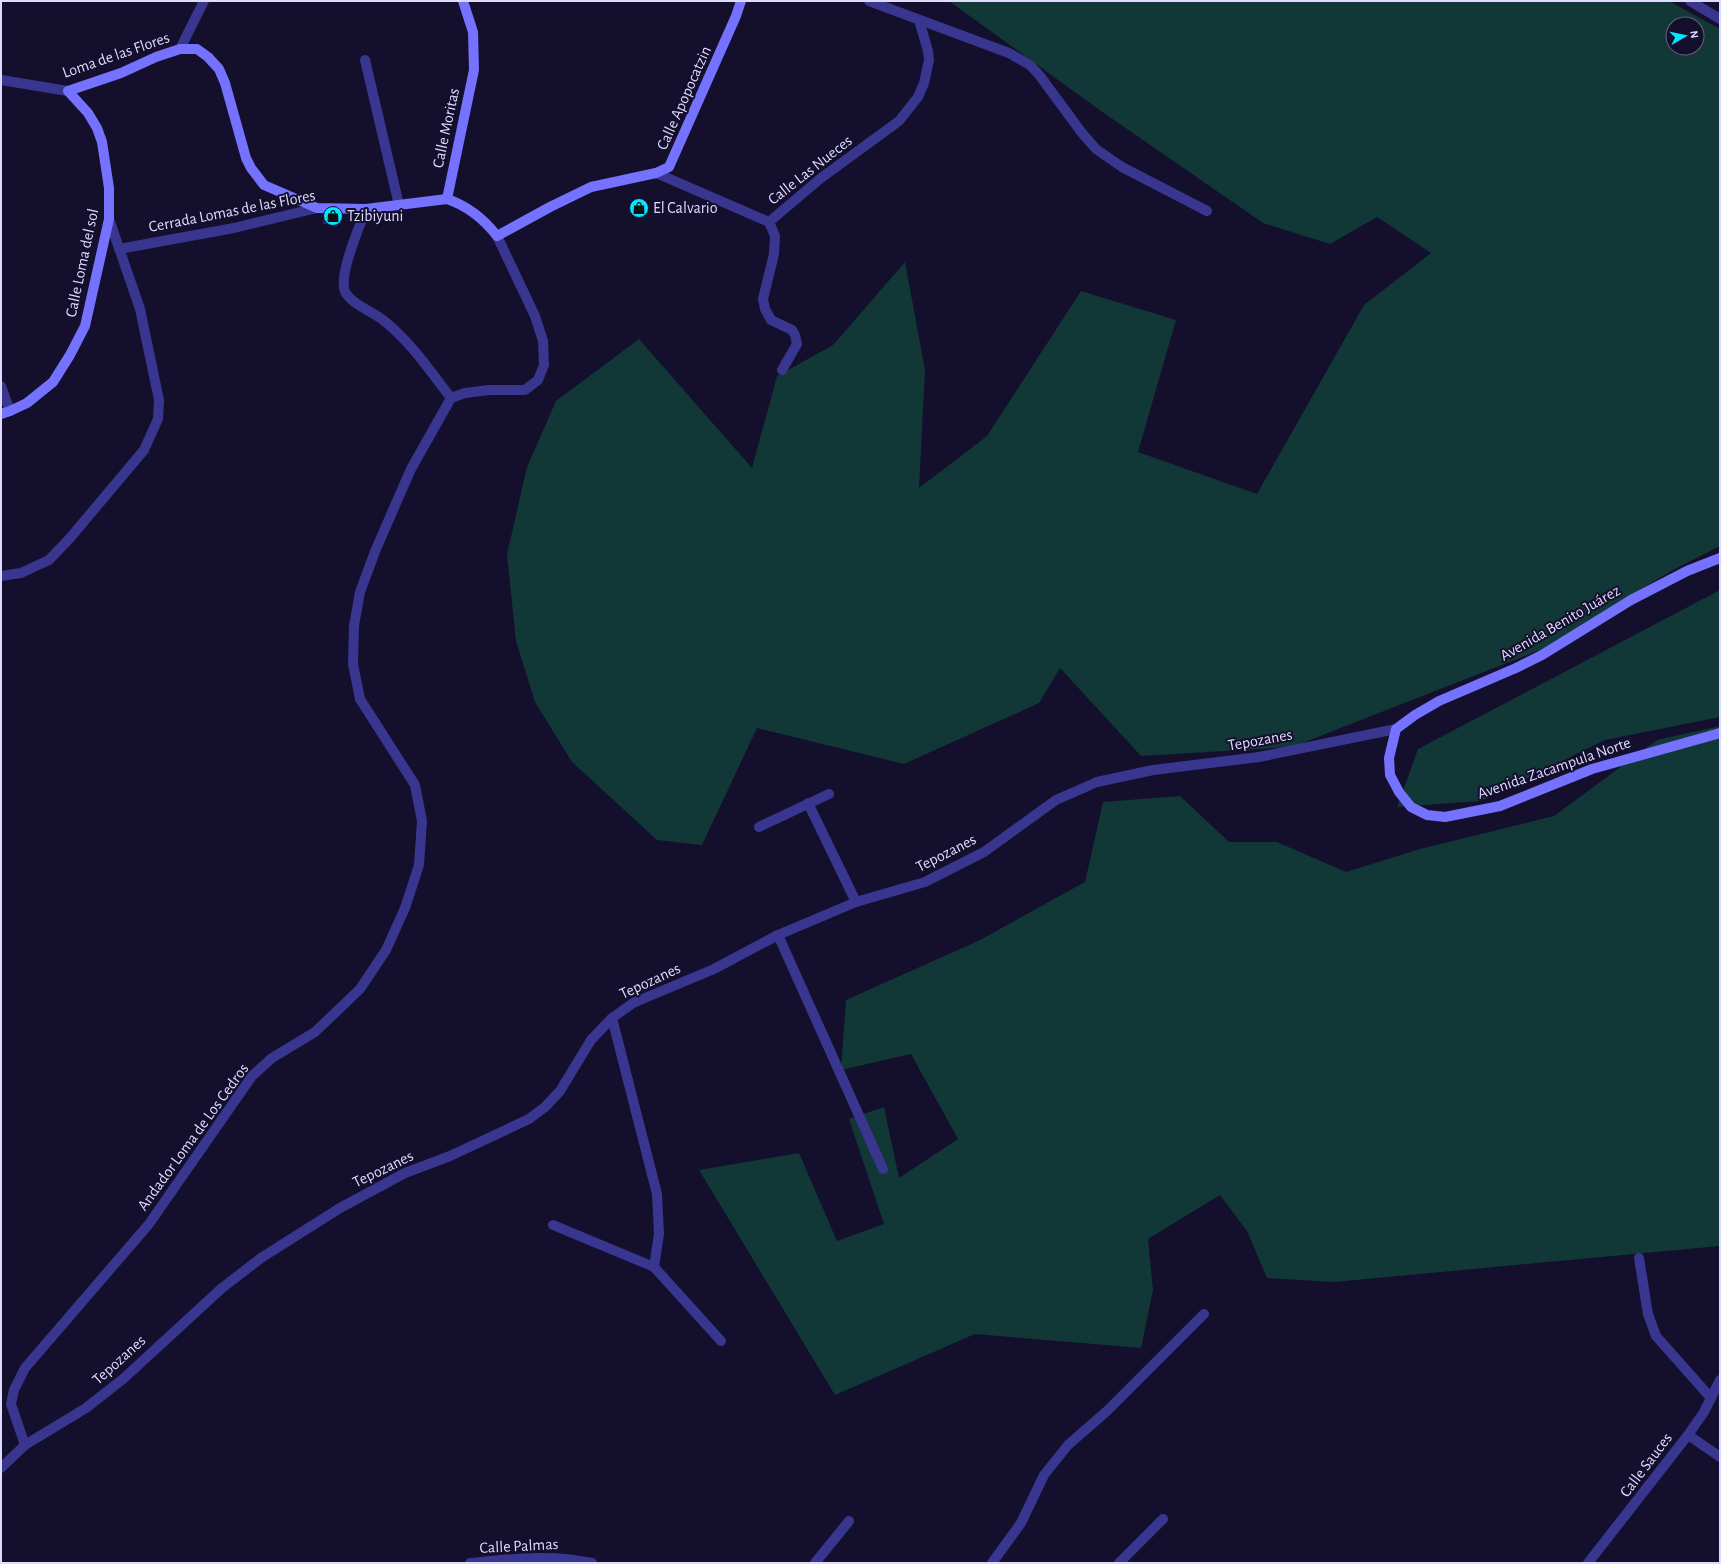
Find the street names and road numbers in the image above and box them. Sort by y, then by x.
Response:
street label: Loma de las Flores [60,29,172,81]
street label: Calle Apopocatzin [654,44,714,152]
street label: Calle Moritas [430,87,462,169]
street label: Calle Las Nueces [765,132,855,208]
street label: Cerrada Lomas de las Flores [147,187,317,235]
street label: Calle Loma del sol [63,207,101,319]
street label: Avenida Benito Juárez [1497,582,1623,664]
street label: Tepozanes [1226,726,1294,754]
street label: Avenida Zacampula Norte [1475,734,1633,802]
street label: Tepozanes [913,831,979,875]
street label: Tepozanes [617,960,683,1002]
street label: Andador Loma de Los Cedros [134,1060,252,1214]
street label: Tepozanes [350,1147,416,1191]
street label: Tepozanes [89,1332,149,1388]
street label: Calle Sauces [1617,1430,1675,1500]
street label: Calle Palmas [479,1536,559,1556]

